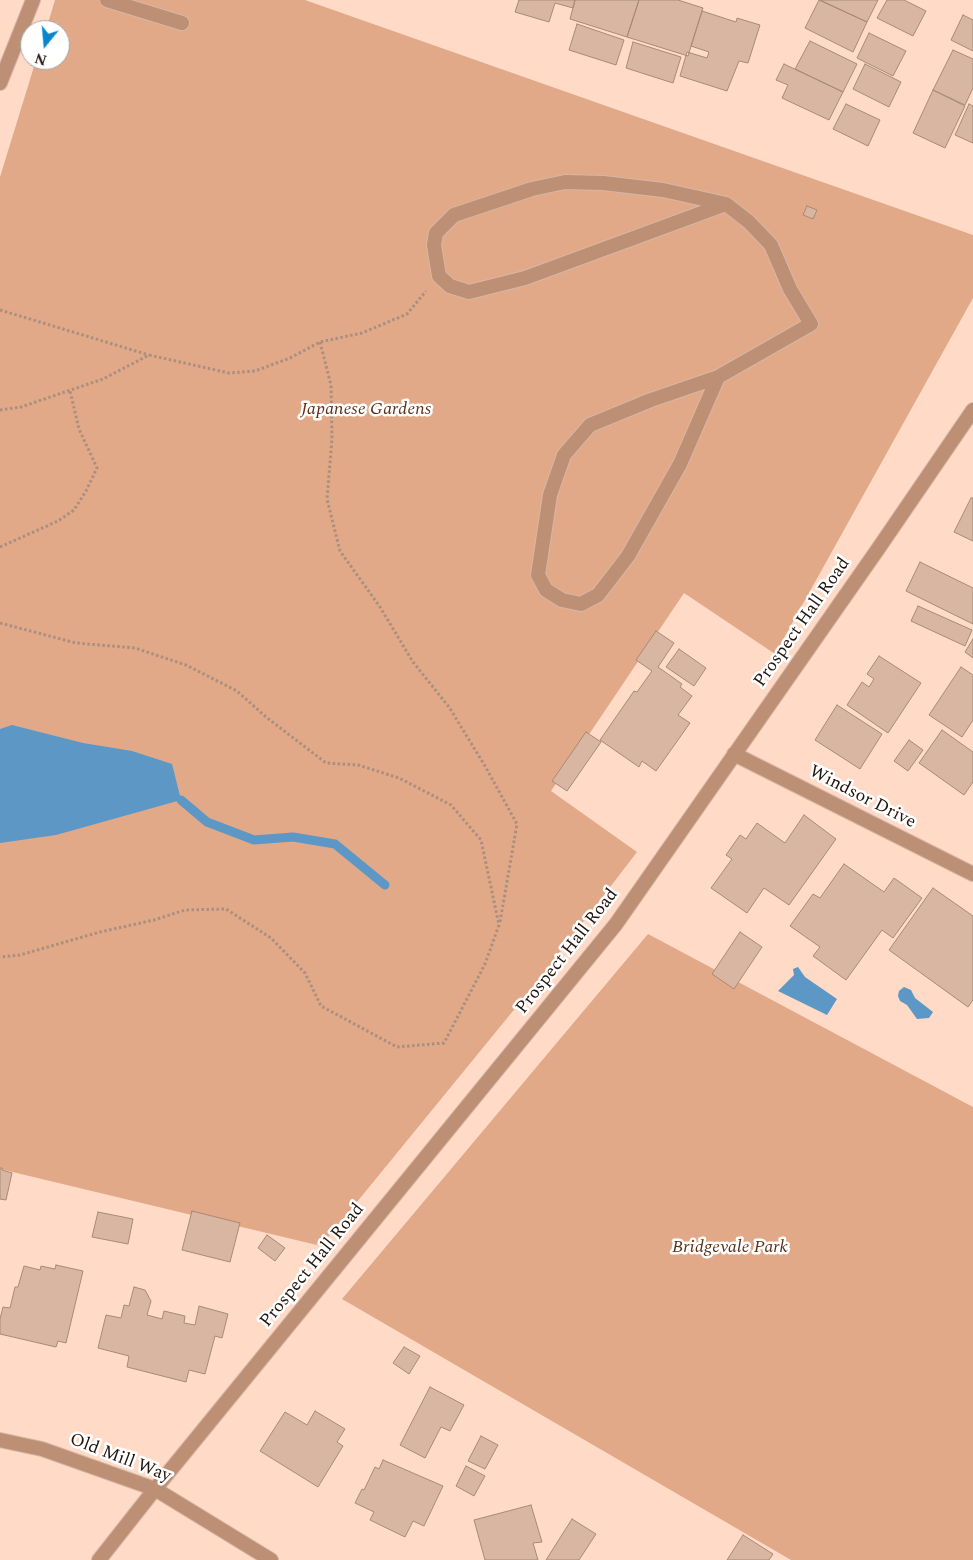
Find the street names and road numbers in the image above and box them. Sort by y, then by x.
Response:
street label: Prospect Hall Road [750,554,856,692]
street label: Windsor Drive [805,762,919,834]
street label: Prospect Hall Road [512,885,624,1019]
street label: Prospect Hall Road [256,1200,370,1332]
street label: Old Mill Way [66,1430,174,1488]

